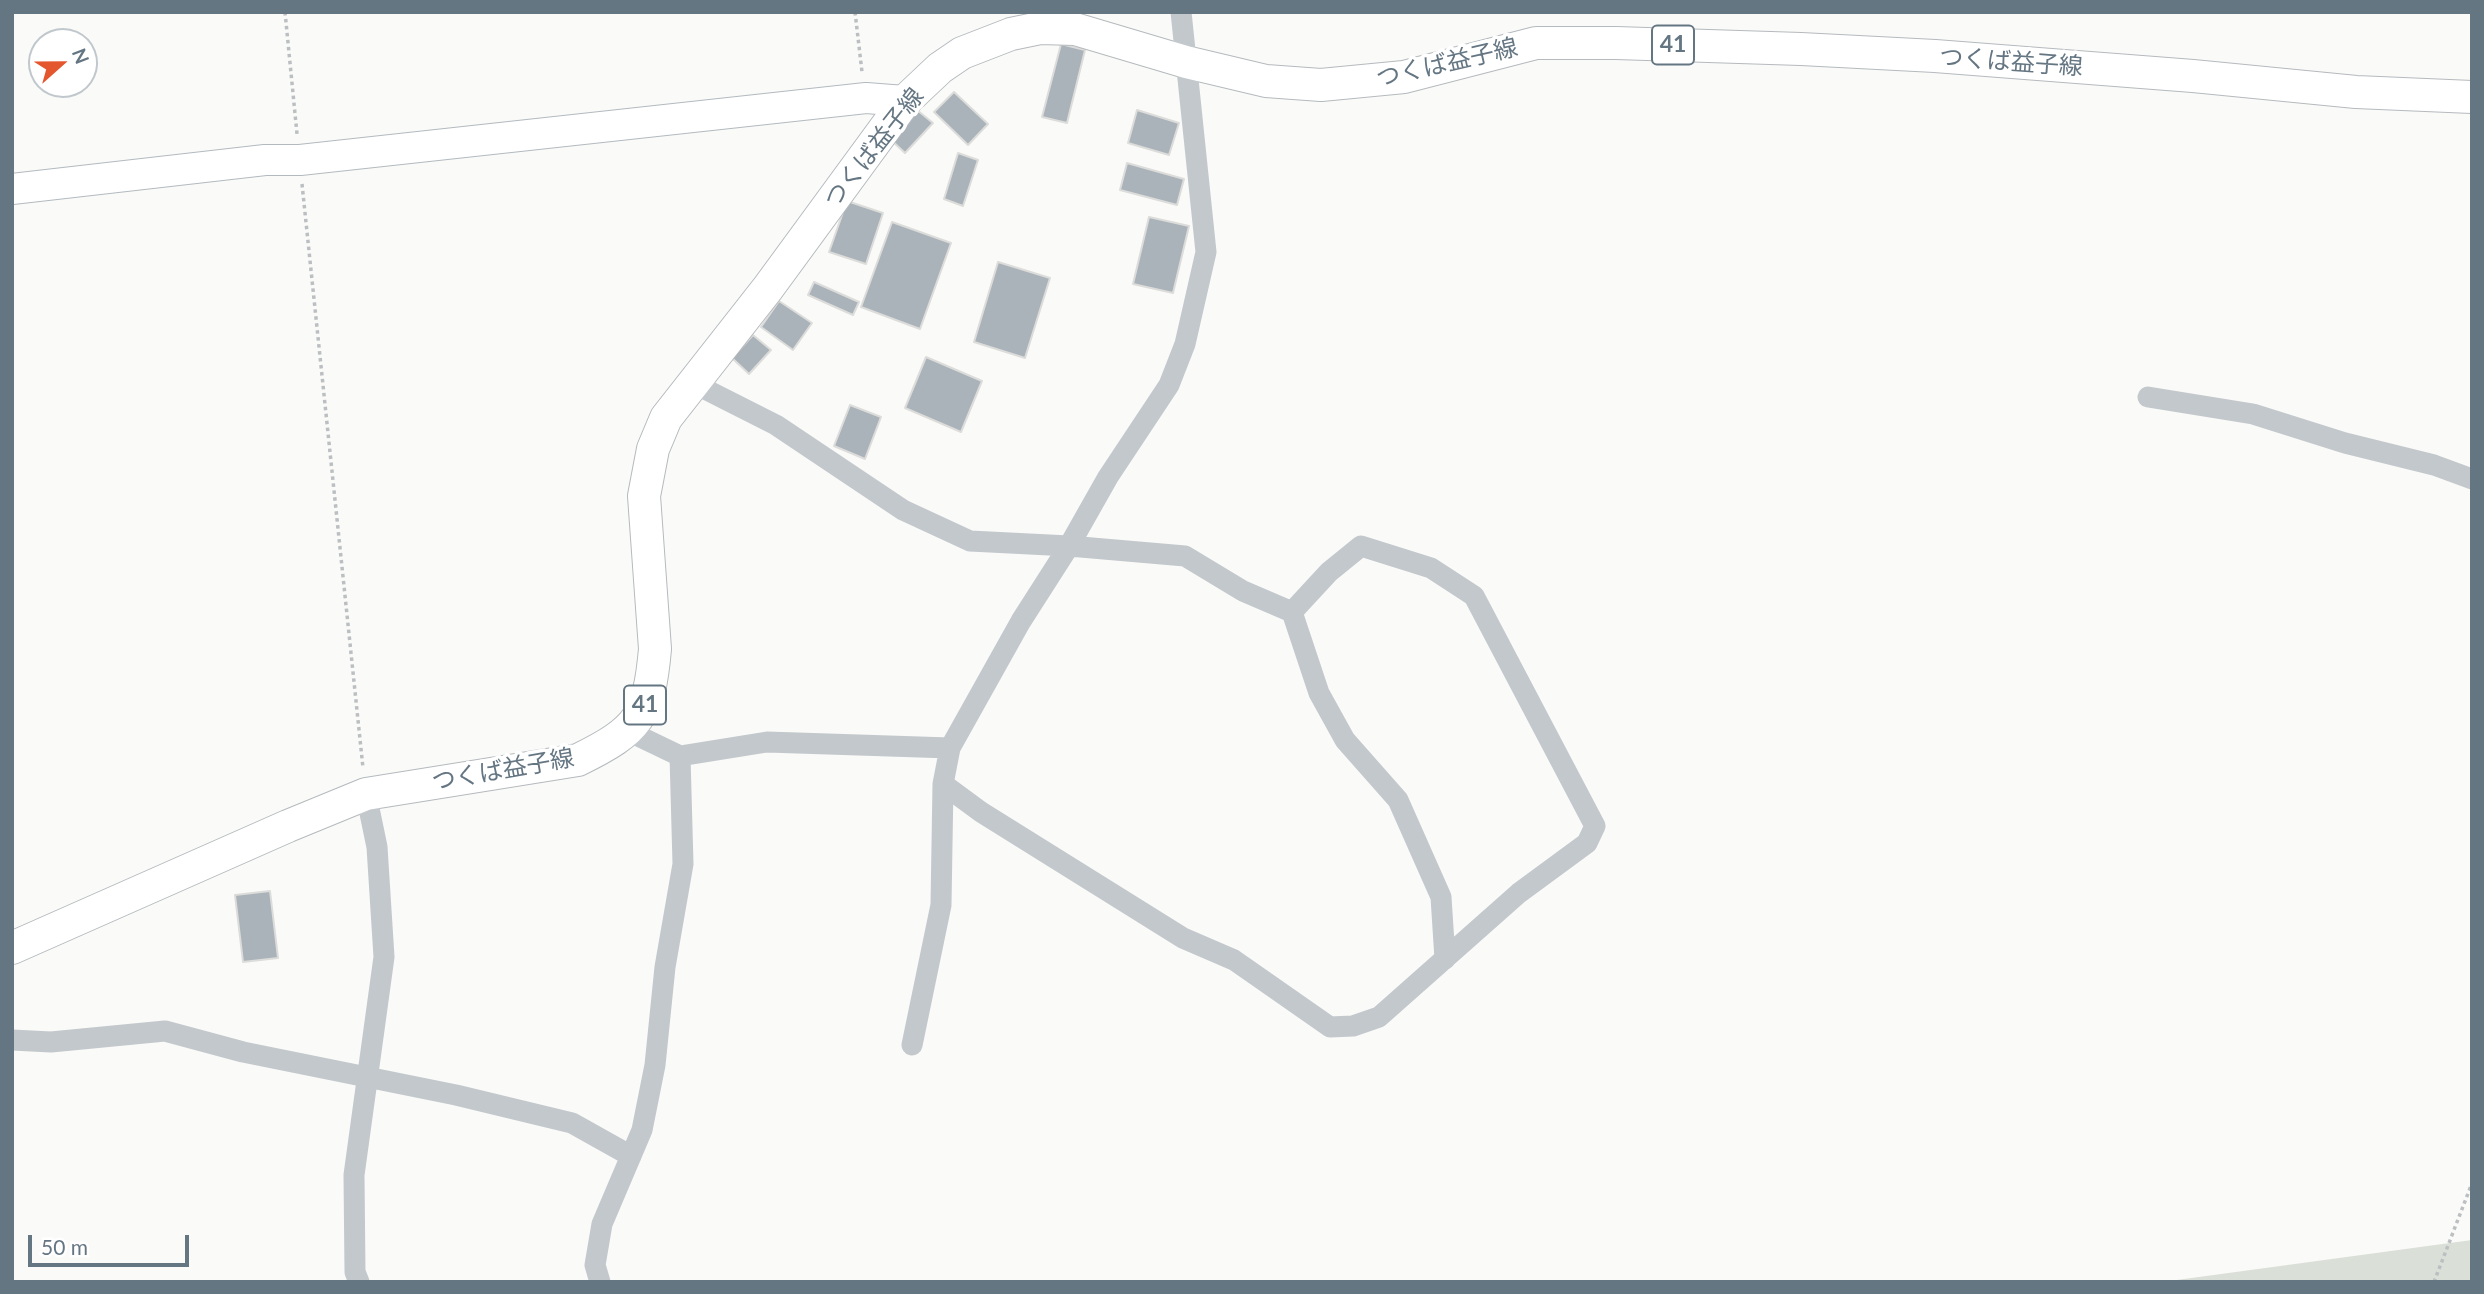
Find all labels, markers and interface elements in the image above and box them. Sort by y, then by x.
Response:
road number: 41 [1652,26,1694,64]
north arrow [28,28,98,98]
street label: つくば益子線 [1374,33,1520,93]
street label: つくば益子線 [1938,43,2084,81]
text: N [68,45,95,67]
street label: つくば益子線 [818,82,930,214]
road number: 41 [624,685,666,724]
street label: つくば益子線 [430,743,576,797]
scale bar [32,1220,192,1264]
text: 50 m [41,1234,88,1259]

